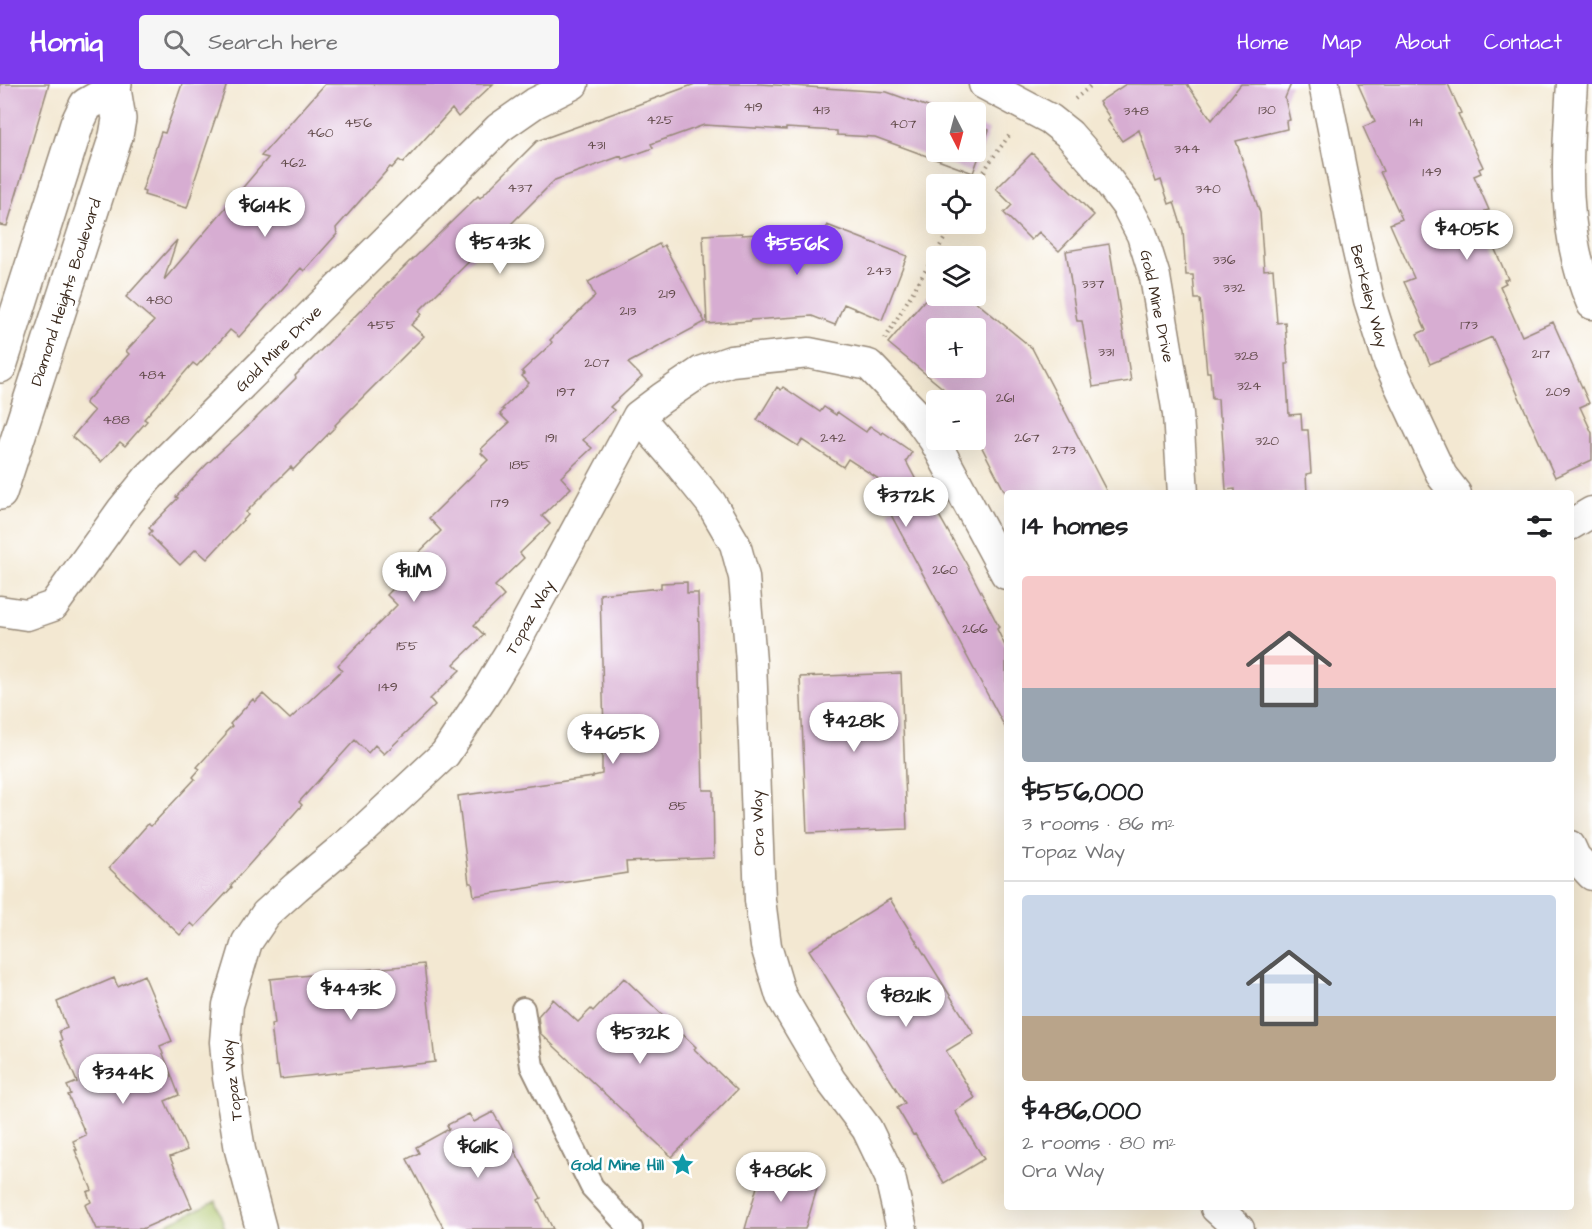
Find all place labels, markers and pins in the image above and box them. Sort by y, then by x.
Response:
pin: $614K [223,187,307,238]
pin: $405K [1425,210,1509,261]
pin: $543K [458,224,542,275]
pin: $556K [755,225,839,276]
pin: $372K [864,477,948,528]
pin: $1.1M [372,552,456,603]
pin: $428K [812,702,896,753]
pin: $465K [571,714,655,765]
pin: $443K [309,970,393,1021]
pin: $821K [864,977,948,1028]
pin: $532K [598,1014,682,1065]
pin: $344K [81,1054,165,1105]
pin: $611K [436,1128,520,1179]
place icon: Gold Mine Hill [669,1151,695,1177]
pin: $486K [739,1152,823,1203]
place label: Gold Mine Hill [571,1154,664,1176]

